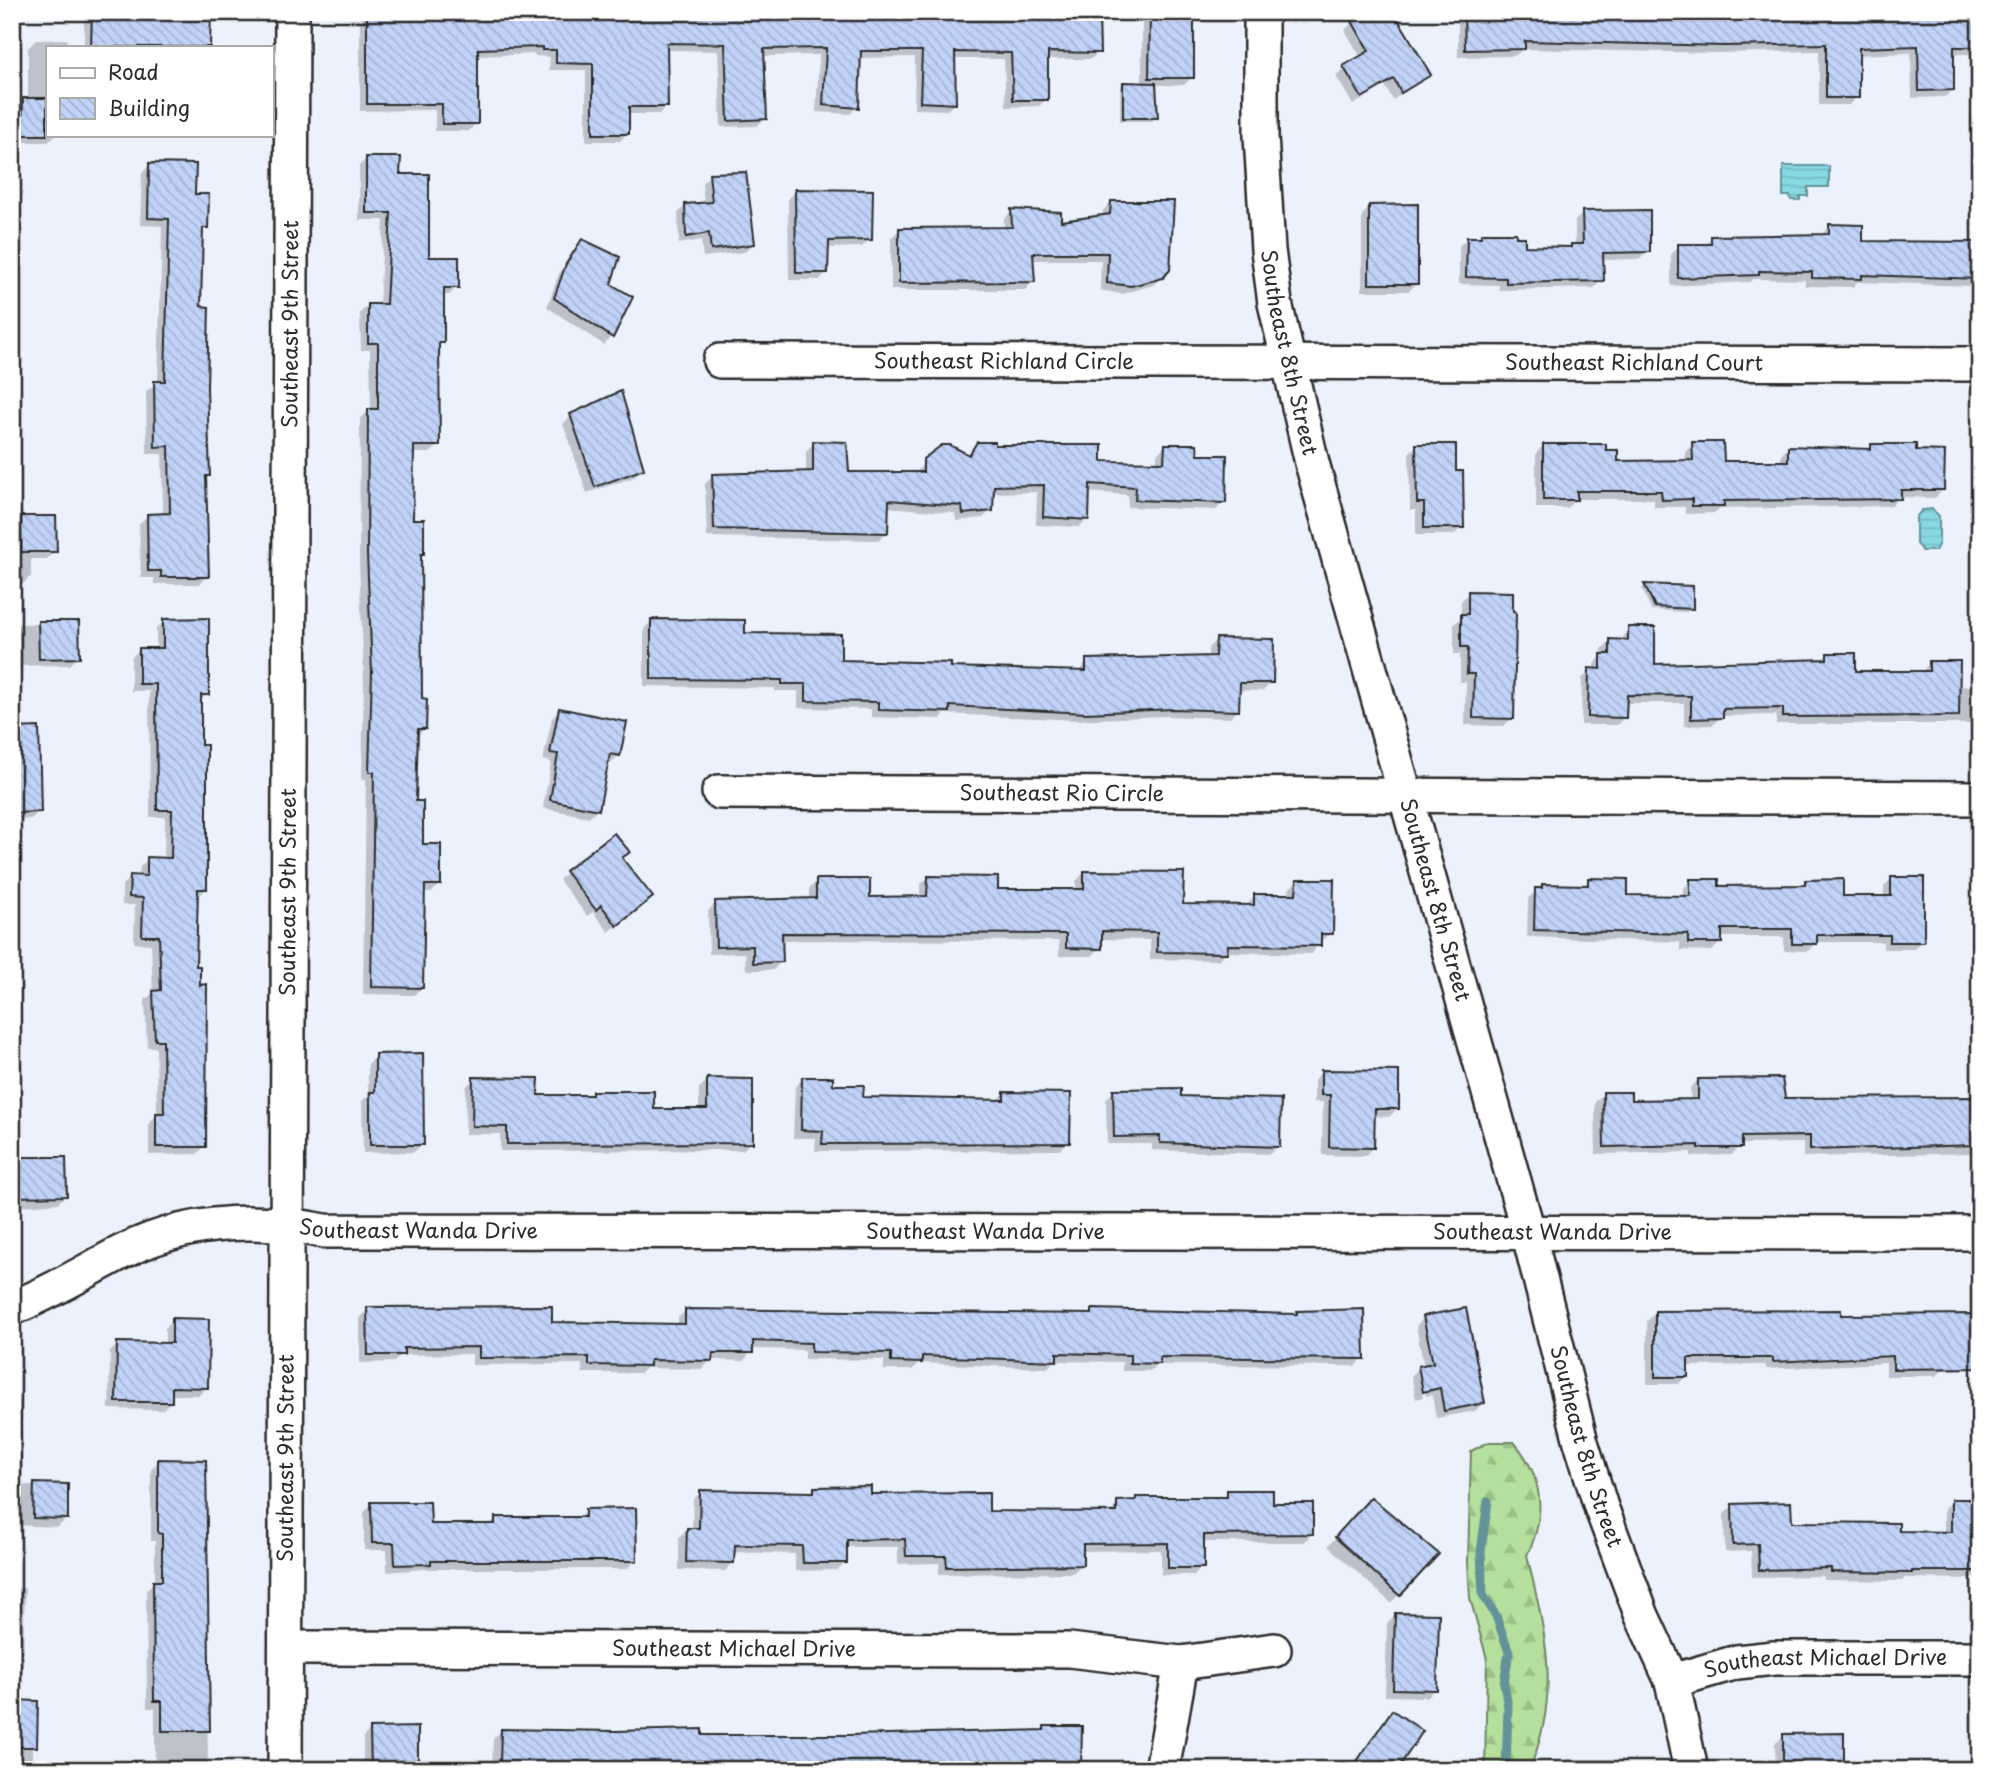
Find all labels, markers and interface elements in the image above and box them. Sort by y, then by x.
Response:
legend [46,46,273,136]
text: Road [108,55,159,87]
text: Building [108,91,190,123]
street label: Southeast 9th Street [272,220,305,428]
street label: Southeast 8th Street [1254,248,1328,458]
street label: Southeast Richland Circle [874,343,1134,376]
street label: Southeast Richland Court [1505,345,1763,377]
street label: Southeast Rio Circle [959,775,1165,808]
street label: Southeast 9th Street [270,788,303,996]
street label: Southeast 8th Street [1393,795,1481,1005]
street label: Southeast Wanda Drive [297,1209,538,1245]
street label: Southeast Wanda Drive [866,1214,1105,1246]
street label: Southeast Wanda Drive [1433,1214,1672,1247]
street label: Southeast 8th Street [1543,1342,1633,1552]
street label: Southeast 9th Street [268,1354,301,1562]
street label: Southeast Michael Drive [612,1631,856,1663]
street label: Southeast Michael Drive [1700,1640,1947,1685]

